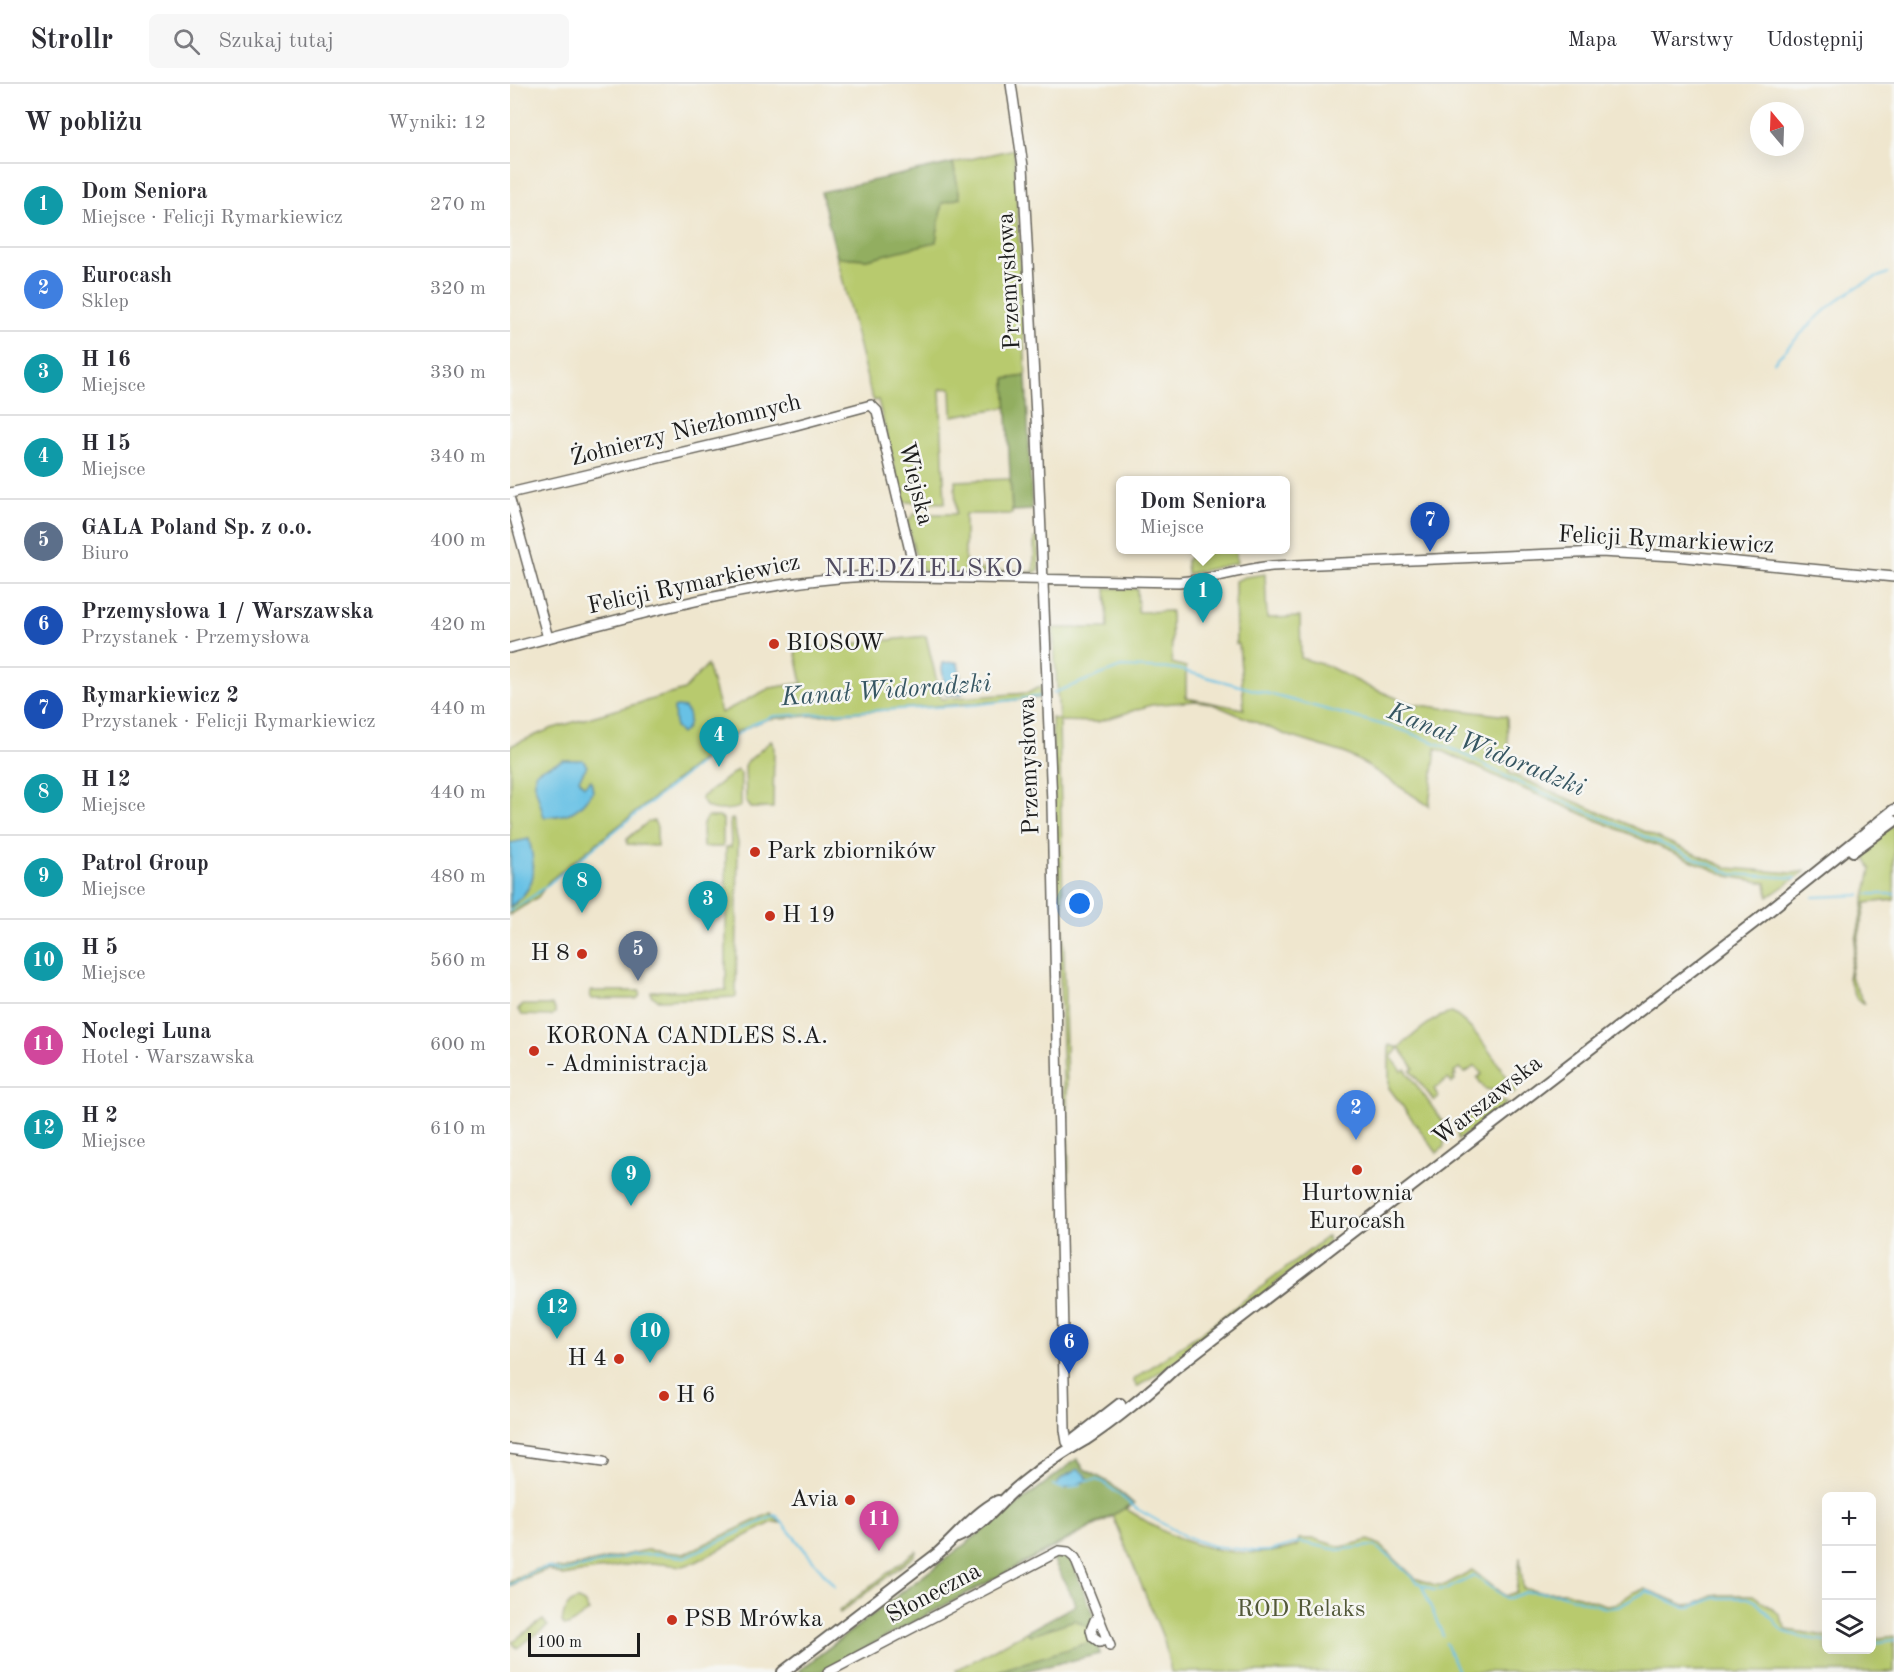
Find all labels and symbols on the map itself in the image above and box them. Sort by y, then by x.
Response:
north arrow [1750,102,1804,156]
street label: Przemysłowa [994,211,1026,350]
street label: Żołnierzy Niezłomnych [568,388,804,471]
street label: Wiejska [893,440,937,528]
pin: 7 [1410,502,1450,552]
street label: Felicji Rymarkiewicz [1557,523,1775,559]
street label: Felicji Rymarkiewicz [586,551,802,619]
district label: NIEDZIELSKO [824,556,1024,582]
pin: 1 [1184,574,1222,623]
place label: BIOSOW [786,632,885,656]
marker: BIOSOW [767,637,781,651]
water label: Kanał Widoradzki [779,671,992,711]
street label: Przemysłowa [1016,697,1044,835]
water label: Kanał Widoradzki [1383,698,1589,802]
pin: 4 [700,718,738,767]
place label: Park zbiorników [767,840,937,864]
marker: Park zbiorników [748,845,762,859]
pin: 8 [562,864,602,913]
pin: 3 [688,882,728,931]
your location [1065,889,1094,918]
place label: H 19 [782,904,835,928]
marker: H 19 [763,909,777,923]
pin: 5 [618,932,658,981]
place label: H 8 [530,942,570,966]
marker: H 8 [575,947,589,961]
place label: KORONA CANDLES S.A. - Administracja [546,1025,828,1077]
marker: KORONA CANDLES S.A. - Administracja [527,1044,541,1058]
street label: Warszawska [1429,1051,1547,1151]
pin: 2 [1336,1090,1376,1140]
pin: 9 [612,1156,650,1206]
marker: Hurtownia Eurocash [1350,1163,1364,1177]
place label: Hurtownia Eurocash [1301,1182,1413,1234]
pin: 12 [538,1290,576,1339]
pin: 10 [630,1314,670,1363]
pin: 6 [1050,1324,1088,1374]
place label: H 4 [567,1347,607,1371]
marker: H 4 [612,1352,626,1366]
place label: H 6 [676,1384,716,1408]
marker: H 6 [657,1389,671,1403]
place label: Avia [790,1488,838,1512]
marker: Avia [843,1493,857,1507]
pin: 11 [860,1502,898,1551]
street label: Słoneczna [883,1559,985,1629]
park label: ROD Relaks [1237,1598,1365,1622]
place label: PSB Mrówka [684,1608,823,1632]
marker: PSB Mrówka [665,1613,679,1627]
scale bar [528,1630,640,1658]

